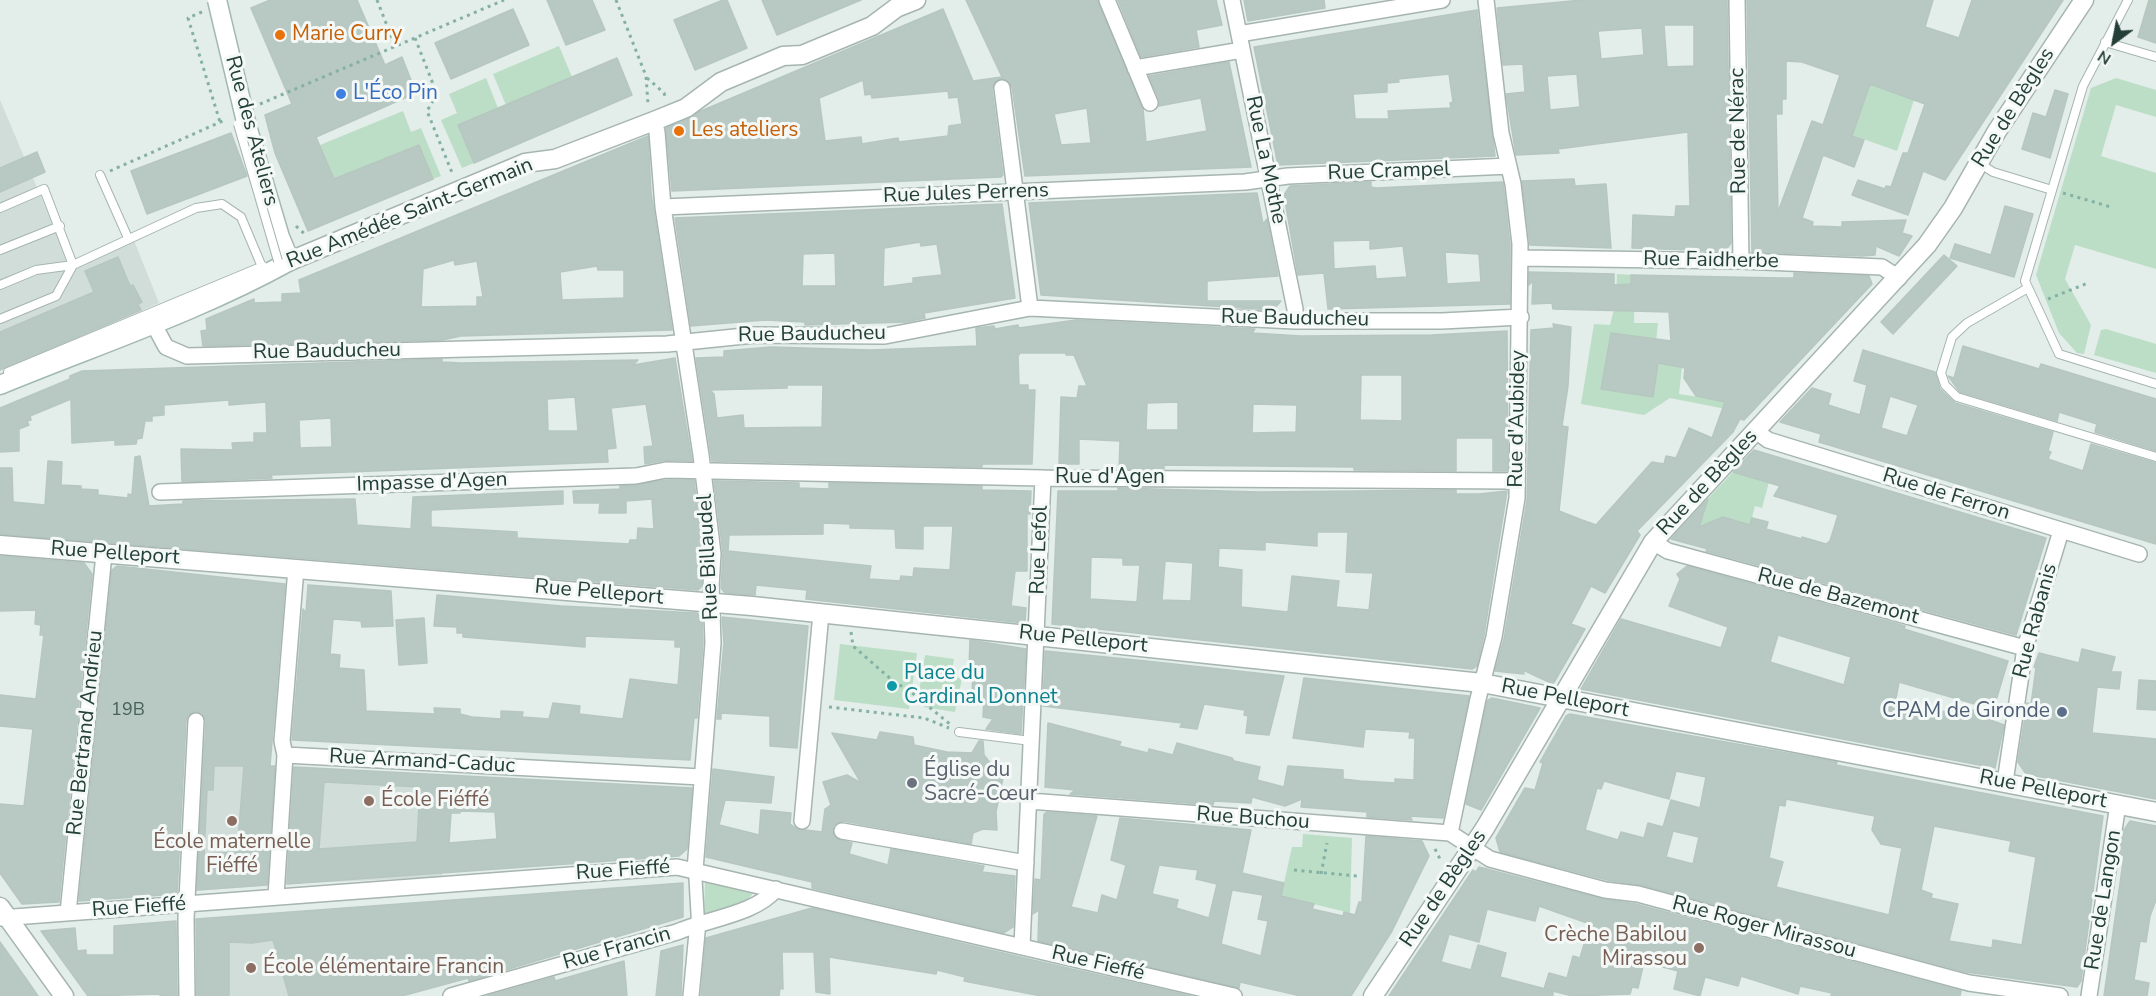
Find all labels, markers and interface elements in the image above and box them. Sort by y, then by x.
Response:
north arrow [2084,12,2144,72]
place label: Marie Curry [292,22,402,48]
marker: Marie Curry [273,28,287,42]
street label: Rue de Bègles [1967,44,2061,172]
text: N [2094,45,2115,70]
street label: Rue des Ateliers [219,53,283,209]
street label: Rue de Nérac [1725,68,1753,194]
place label: L'Éco Pin [353,81,438,107]
marker: L'Éco Pin [334,87,348,101]
street label: Rue La Mothe [1239,94,1291,226]
place label: Les ateliers [691,118,798,144]
marker: Les ateliers [672,124,686,138]
street label: Rue Amédée Saint-Germain [283,153,537,275]
street label: Rue Crampel [1327,157,1451,187]
street label: Rue Jules Perrens [883,179,1049,209]
street label: Rue Faidherbe [1643,247,1779,275]
street label: Rue Bauducheu [1221,305,1369,333]
street label: Rue Bauducheu [738,321,886,349]
street label: Rue Bauducheu [253,338,401,366]
street label: Rue d'Aubidey [1504,350,1532,488]
street label: Rue de Bègles [1652,425,1764,541]
street label: Rue de Ferron [1879,464,2013,526]
street label: Rue d'Agen [1055,465,1165,491]
street label: Impasse d'Agen [356,468,508,498]
street label: Rue Billaudel [693,493,725,621]
street label: Rue Lefol [1026,505,1054,595]
street label: Rue Pelleport [50,537,180,571]
street label: Rue Rabanis [2009,561,2063,681]
street label: Rue de Bazemont [1754,563,1922,631]
street label: Rue Pelleport [534,575,664,611]
street label: Rue Pelleport [1017,621,1149,659]
street label: Rue Bertrand Andrieu [63,629,109,837]
place label: Place du Cardinal Donnet [904,661,1058,711]
street label: Rue Pelleport [1499,674,1631,724]
marker: Place du Cardinal Donnet [885,679,899,693]
place label: CPAM de Gironde [1882,699,2050,725]
house number: 19B [111,700,145,722]
marker: CPAM de Gironde [2055,705,2069,719]
street label: Rue Armand-Caduc [328,745,516,779]
place label: Église du Sacré-Cœur [924,758,1037,808]
street label: Rue Pelleport [1977,765,2109,815]
marker: Église du Sacré-Cœur [905,776,919,790]
place label: École Fiéffé [381,788,489,814]
marker: École Fiéffé [362,794,376,808]
street label: Rue Buchou [1196,802,1310,836]
marker: École maternelle Fiéffé [225,814,239,828]
street label: Rue de Bègles [1395,825,1493,953]
street label: Rue de Langon [2080,828,2128,972]
place label: École maternelle Fiéffé [153,830,311,880]
street label: Rue Fieffé [575,855,671,887]
street label: Rue Roger Mirassou [1669,891,1859,965]
street label: Rue Fieffé [91,892,187,924]
street label: Rue Francin [560,922,674,976]
place label: Crèche Babilou Mirassou [1544,923,1687,973]
street label: Rue Fieffé [1049,941,1147,987]
marker: Crèche Babilou Mirassou [1692,941,1706,955]
place label: École élémentaire Francin [263,955,504,981]
marker: École élémentaire Francin [244,961,258,975]

